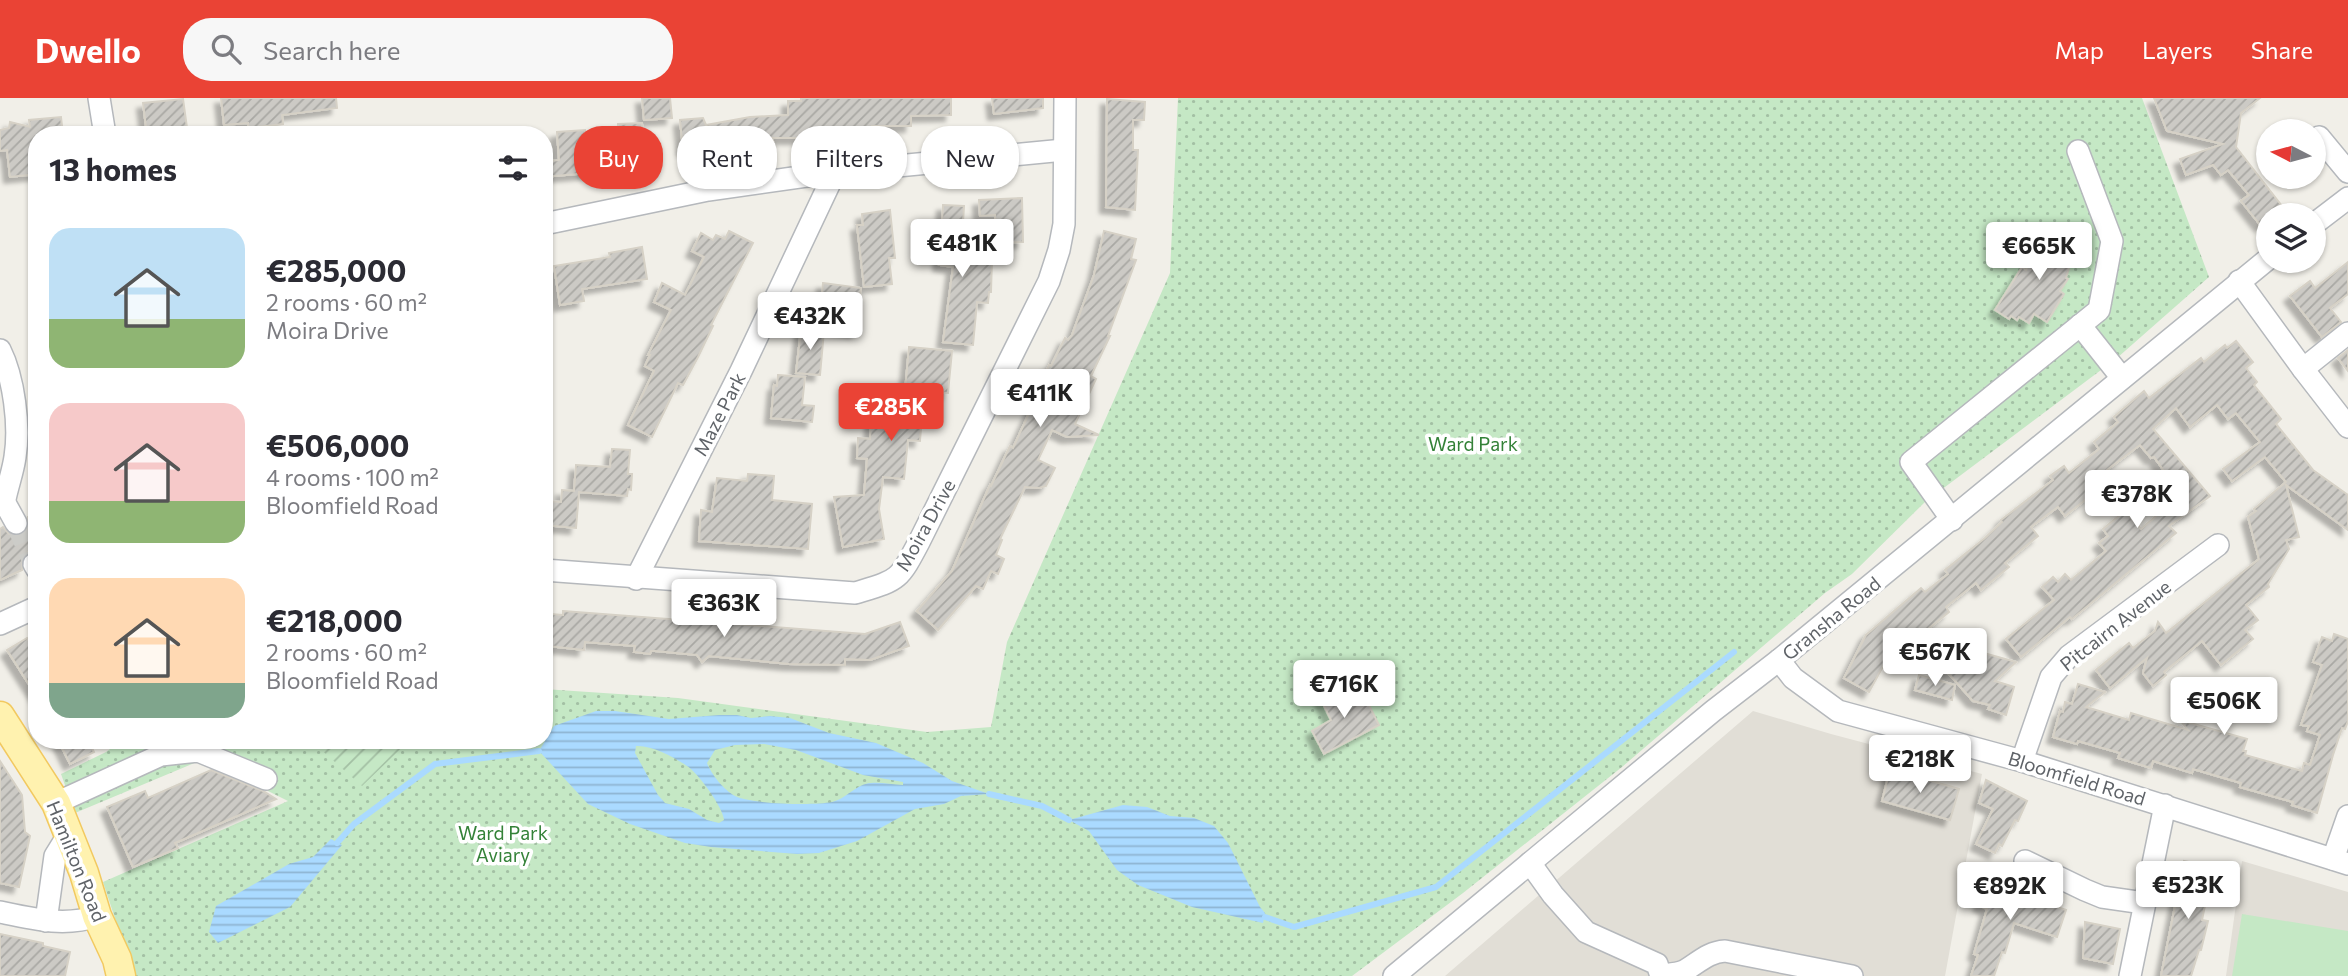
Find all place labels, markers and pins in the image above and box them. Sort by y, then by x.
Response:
pin: €481K [913,220,1011,279]
pin: €665K [1990,222,2088,282]
pin: €432K [761,292,859,352]
pin: €411K [991,370,1089,429]
pin: €285K [842,384,940,443]
pin: €378K [2088,470,2186,530]
pin: €363K [675,580,773,639]
pin: €567K [1886,628,1984,688]
pin: €716K [1295,660,1393,720]
pin: €506K [2175,678,2273,737]
pin: €218K [1871,736,1969,795]
pin: €892K [1961,862,2059,922]
pin: €523K [2139,862,2237,921]

